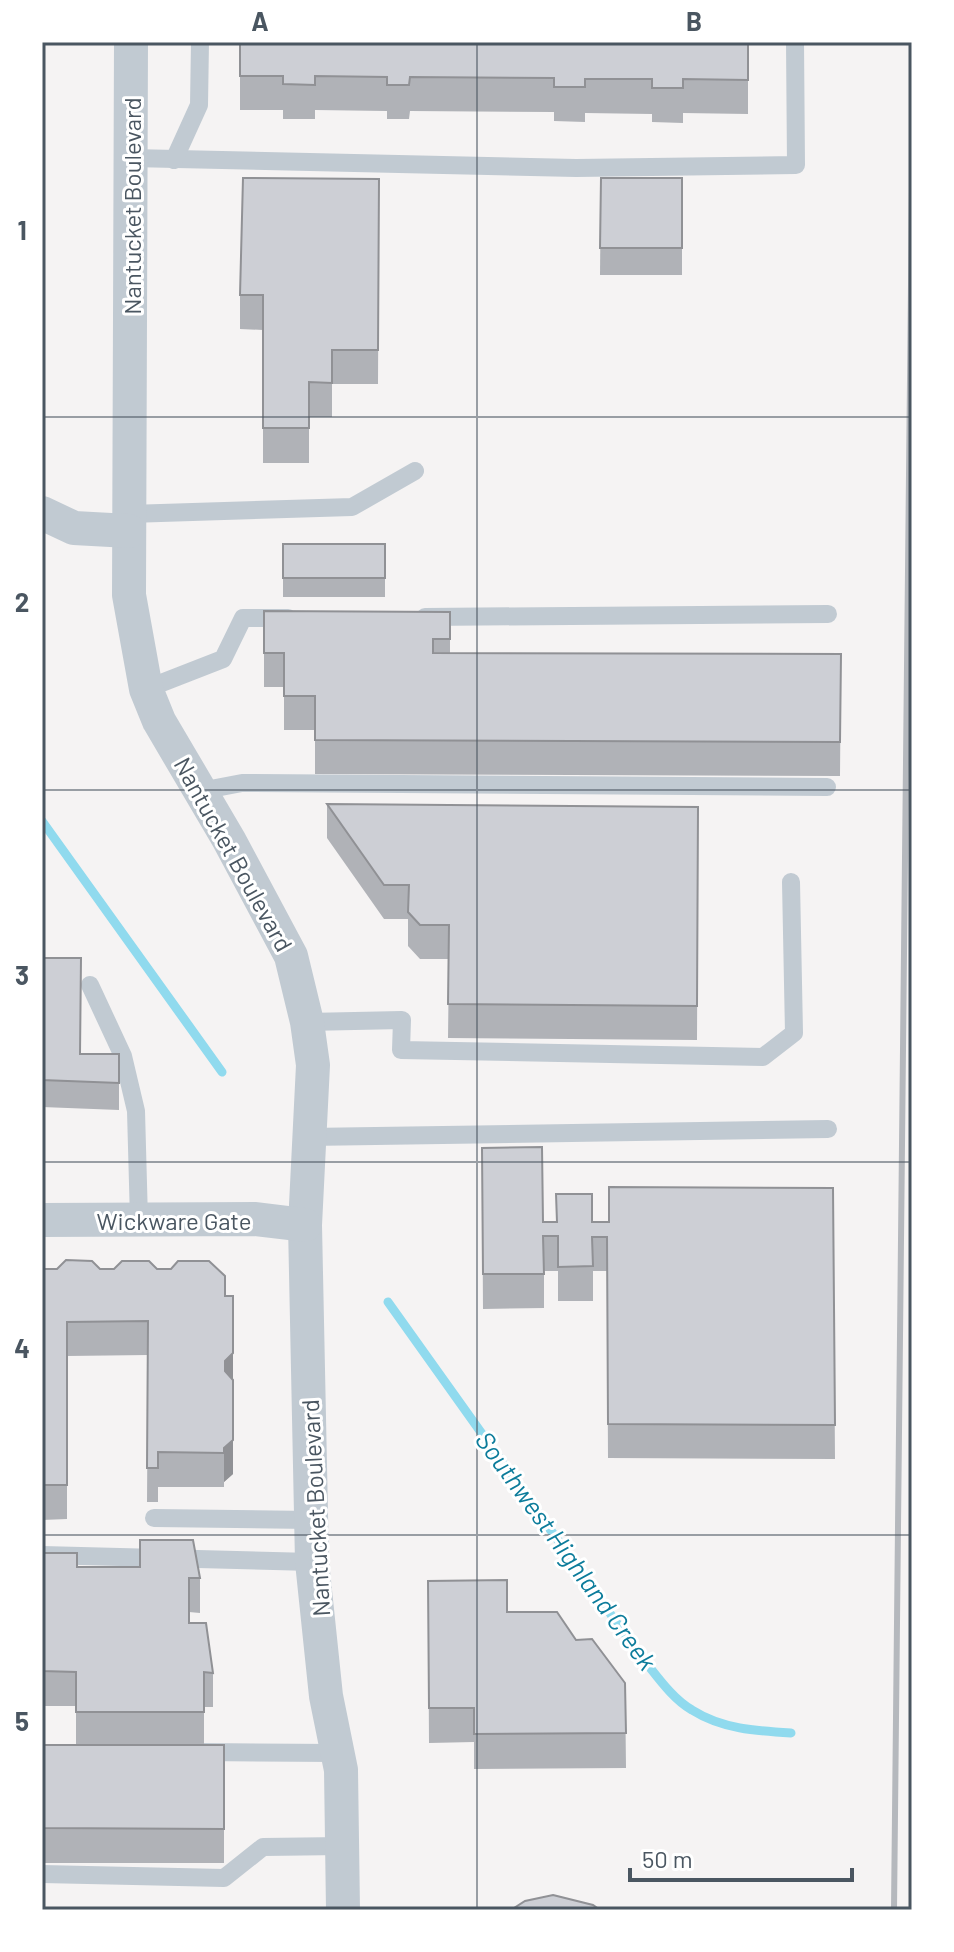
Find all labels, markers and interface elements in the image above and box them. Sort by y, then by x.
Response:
text: A [251,5,269,36]
text: B [686,5,702,36]
street label: Nantucket Boulevard [117,97,146,315]
text: 1 [17,214,27,245]
text: 2 [15,586,29,617]
street label: Nantucket Boulevard [169,752,299,956]
text: 3 [15,959,29,990]
street label: Wickware Gate [96,1206,252,1235]
text: 4 [14,1332,30,1363]
street label: Nantucket Boulevard [295,1399,335,1617]
water label: Southwest Highland Creek [470,1425,664,1676]
text: 5 [15,1705,29,1736]
scale bar [630,1832,852,1882]
text: 50 m [642,1844,693,1873]

